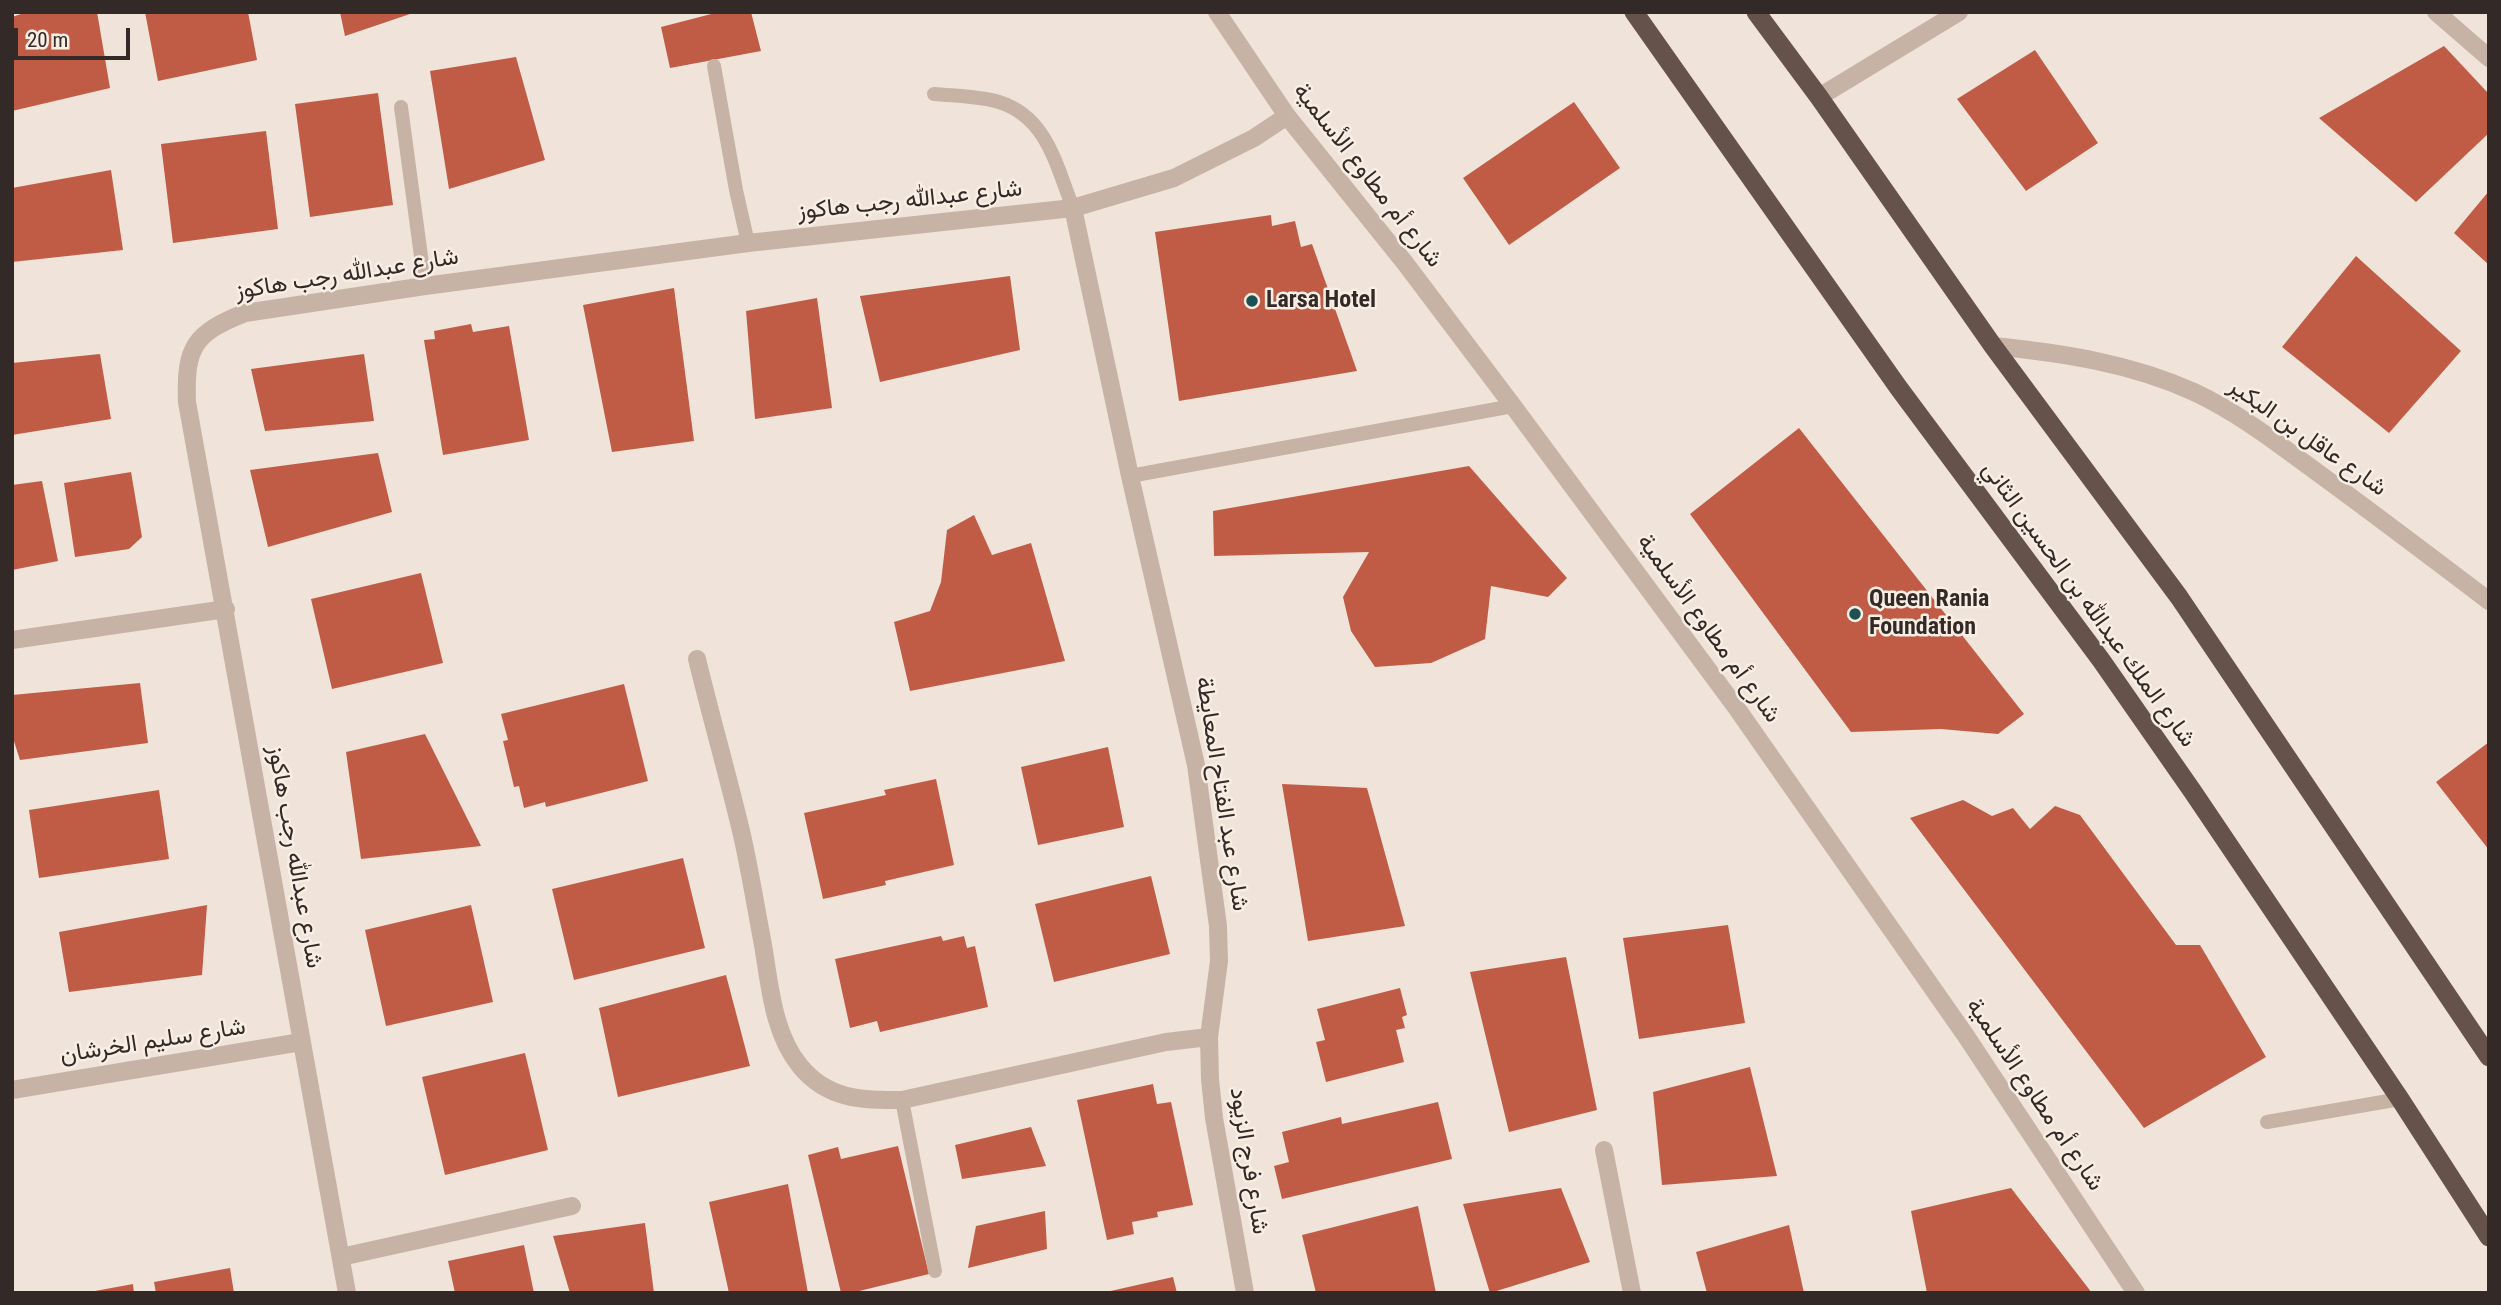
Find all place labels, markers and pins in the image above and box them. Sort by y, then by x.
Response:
place label: Larsa Hotel [1266,287,1376,315]
marker: Larsa Hotel [1244,293,1260,309]
place label: Queen Rania Foundation [1869,586,1989,642]
marker: Queen Rania Foundation [1847,606,1863,622]

